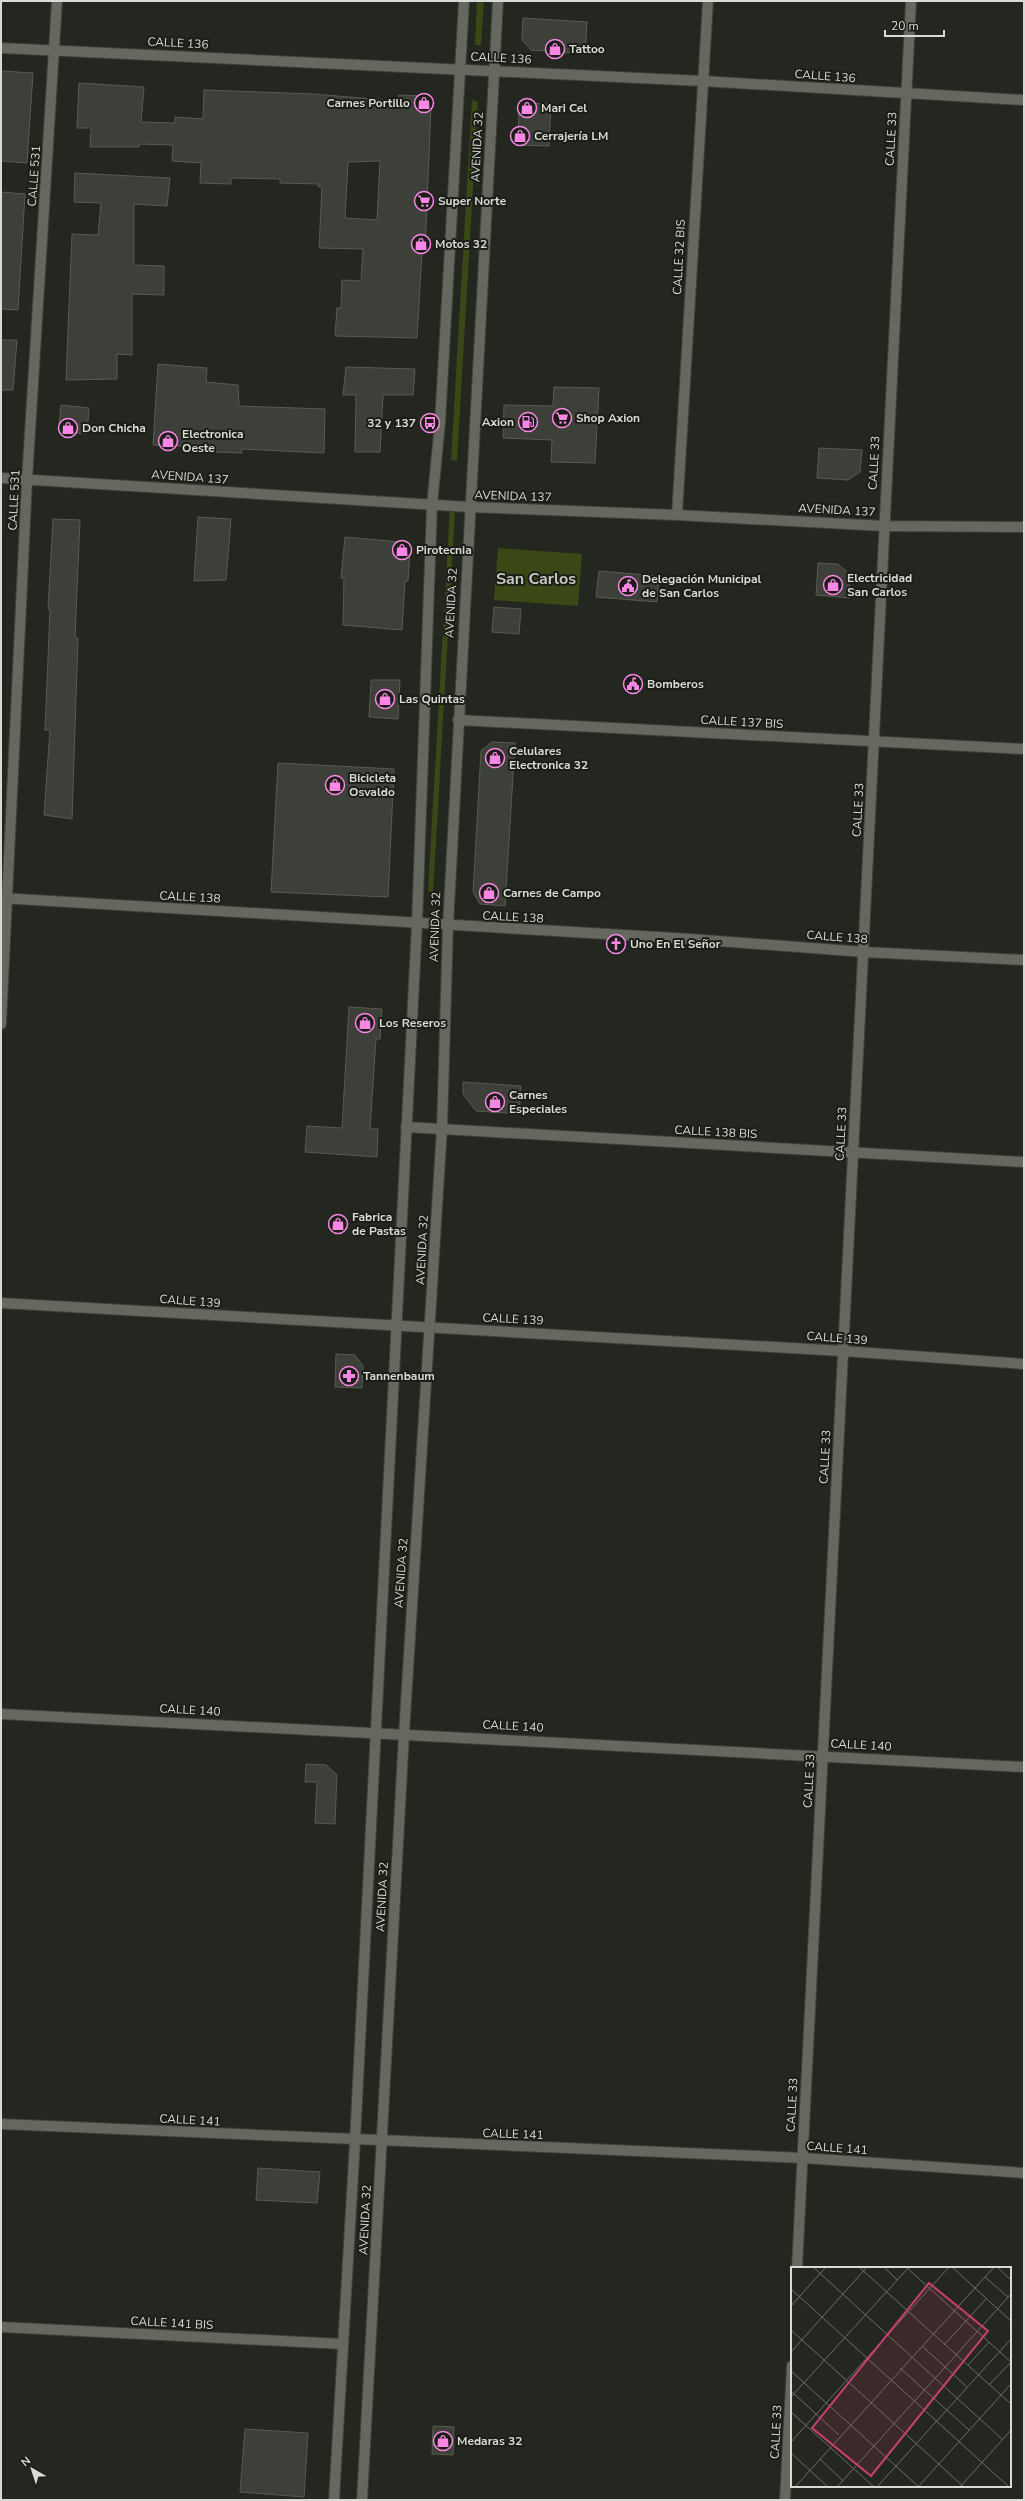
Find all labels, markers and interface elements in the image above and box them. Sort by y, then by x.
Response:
scale bar [885,12,944,38]
text: 20 m [891,18,919,34]
street label: CALLE 136 [147,33,209,53]
shop icon: Tattoo [544,38,566,60]
place label: Tattoo [569,41,605,57]
street label: CALLE 136 [470,48,532,68]
street label: CALLE 136 [794,66,856,86]
shop icon: Carnes Portillo [413,92,435,114]
place label: Carnes Portillo [327,95,410,111]
shop icon: Mari Cel [516,97,538,119]
place label: Mari Cel [541,100,587,116]
street label: AVENIDA 32 [467,111,487,183]
street label: CALLE 33 [882,112,900,166]
shop icon: Cerrajería LM [509,125,531,147]
place label: Cerrajería LM [534,128,609,144]
street label: CALLE 531 [24,145,44,207]
supermarket icon: Super Norte [413,190,435,212]
place label: Super Norte [438,193,507,209]
street label: CALLE 32 BIS [669,219,689,295]
shop icon: Motos 32 [410,233,432,255]
place label: Motos 32 [435,236,487,252]
supermarket icon: Shop Axion [551,407,573,429]
place label: Shop Axion [576,410,640,426]
fuel station icon: Axion [517,411,539,433]
bus stop icon: 32 y 137 [419,412,441,434]
place label: Axion [482,414,514,430]
place label: 32 y 137 [367,415,416,431]
shop icon: Don Chicha [57,417,79,439]
place label: Don Chicha [82,420,146,436]
place label: Electronica Oeste [182,426,244,456]
shop icon: Electronica Oeste [157,430,179,452]
street label: CALLE 33 [865,436,883,490]
street label: AVENIDA 137 [151,466,229,488]
street label: CALLE 531 [4,469,24,531]
street label: AVENIDA 137 [474,487,552,505]
street label: AVENIDA 137 [798,500,876,520]
shop icon: Pirotecnia [391,539,413,561]
place label: Pirotecnia [416,542,472,558]
street label: AVENIDA 32 [441,567,461,639]
district label: San Carlos [496,568,576,590]
place label: Electricidad San Carlos [847,570,912,600]
place label: Delegación Municipal de San Carlos [642,571,762,601]
shop icon: Electricidad San Carlos [822,574,844,596]
public building icon: Delegación Municipal de San Carlos [617,575,639,597]
public building icon: Bomberos [622,673,644,695]
place label: Bomberos [647,676,704,692]
shop icon: Las Quintas [374,688,396,710]
place label: Las Quintas [399,691,465,707]
street label: CALLE 137 BIS [700,712,784,732]
place label: Celulares Electronica 32 [509,743,588,773]
shop icon: Celulares Electronica 32 [484,747,506,769]
place label: Bicicleta Osvaldo [349,770,396,800]
shop icon: Bicicleta Osvaldo [324,774,346,796]
street label: CALLE 33 [849,783,867,837]
shop icon: Carnes de Campo [478,882,500,904]
place label: Carnes de Campo [503,885,601,901]
street label: CALLE 138 [159,887,221,907]
street label: AVENIDA 32 [426,892,444,962]
street label: CALLE 138 [482,907,544,927]
street label: CALLE 138 [806,927,868,947]
church icon: Uno En El Señor [605,933,627,955]
place label: Uno En El Señor [630,936,721,952]
shop icon: Los Reseros [354,1012,376,1034]
place label: Los Reseros [379,1015,446,1031]
place label: Carnes Especiales [509,1087,567,1117]
shop icon: Carnes Especiales [484,1091,506,1113]
street label: CALLE 33 [832,1107,850,1161]
street label: CALLE 138 BIS [674,1122,758,1142]
place label: Fabrica de Pastas [352,1209,406,1239]
shop icon: Fabrica de Pastas [327,1213,349,1235]
street label: AVENIDA 32 [412,1214,432,1286]
street label: CALLE 139 [159,1291,221,1311]
street label: CALLE 139 [482,1309,544,1329]
street label: CALLE 139 [806,1328,868,1348]
pharmacy icon: Tannenbaum [338,1365,360,1387]
place label: Tannenbaum [363,1368,435,1384]
street label: CALLE 33 [816,1430,834,1484]
street label: AVENIDA 32 [391,1537,411,1609]
street label: CALLE 140 [159,1700,221,1720]
street label: CALLE 140 [482,1716,544,1736]
street label: CALLE 140 [830,1735,892,1755]
street label: CALLE 33 [800,1754,818,1808]
street label: AVENIDA 32 [372,1861,392,1933]
street label: CALLE 33 [783,2078,801,2132]
street label: CALLE 141 [159,2110,221,2130]
street label: CALLE 141 [482,2125,544,2143]
street label: CALLE 141 [806,2138,868,2158]
street label: AVENIDA 32 [355,2184,375,2256]
inset map [791,2267,1011,2487]
street label: CALLE 141 BIS [130,2313,214,2333]
street label: CALLE 33 [767,2405,785,2459]
shop icon: Medaras 32 [432,2430,454,2452]
place label: Medaras 32 [457,2433,522,2449]
north arrow [12,2449,52,2489]
text: N [18,2453,34,2470]

